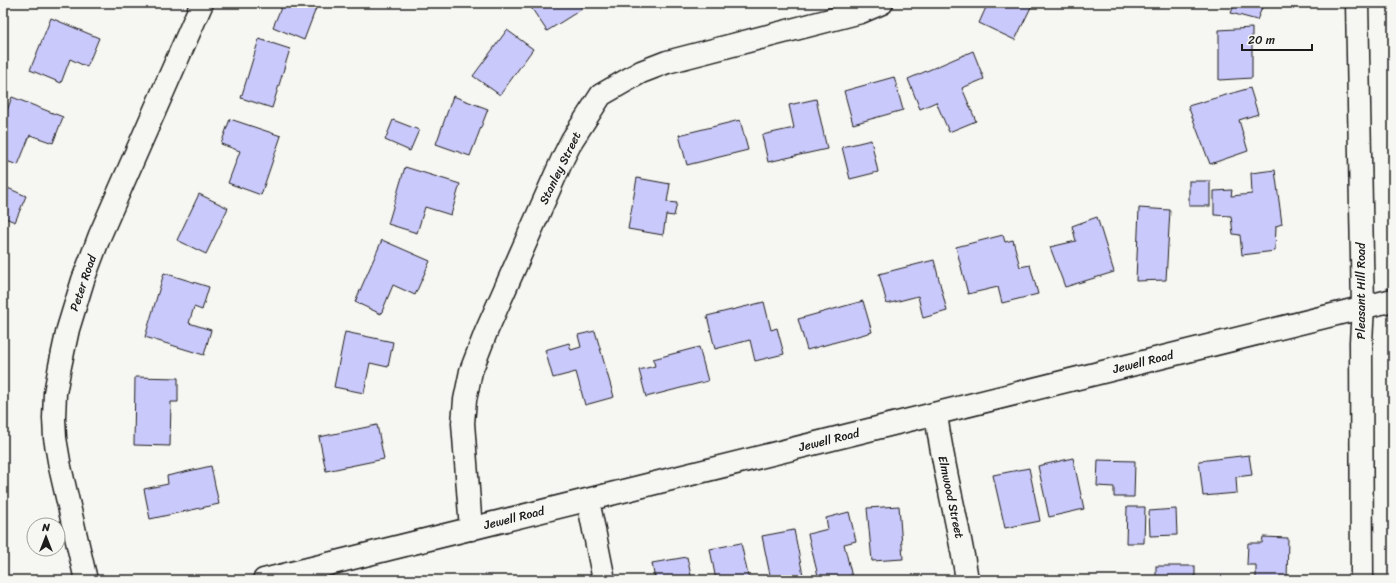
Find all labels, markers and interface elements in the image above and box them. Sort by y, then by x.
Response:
scale bar [1242,26,1312,52]
text: 20 m [1248,29,1275,51]
street label: Stanley Street [533,128,587,208]
street label: Pleasant Hill Road [1350,241,1372,339]
street label: Peter Road [63,251,103,314]
street label: Jewell Road [1109,343,1177,380]
street label: Jewell Road [795,421,863,458]
street label: Elmwood Street [931,454,971,540]
street label: Jewell Road [480,499,548,536]
north arrow [26,517,66,557]
text: N [41,518,50,537]

